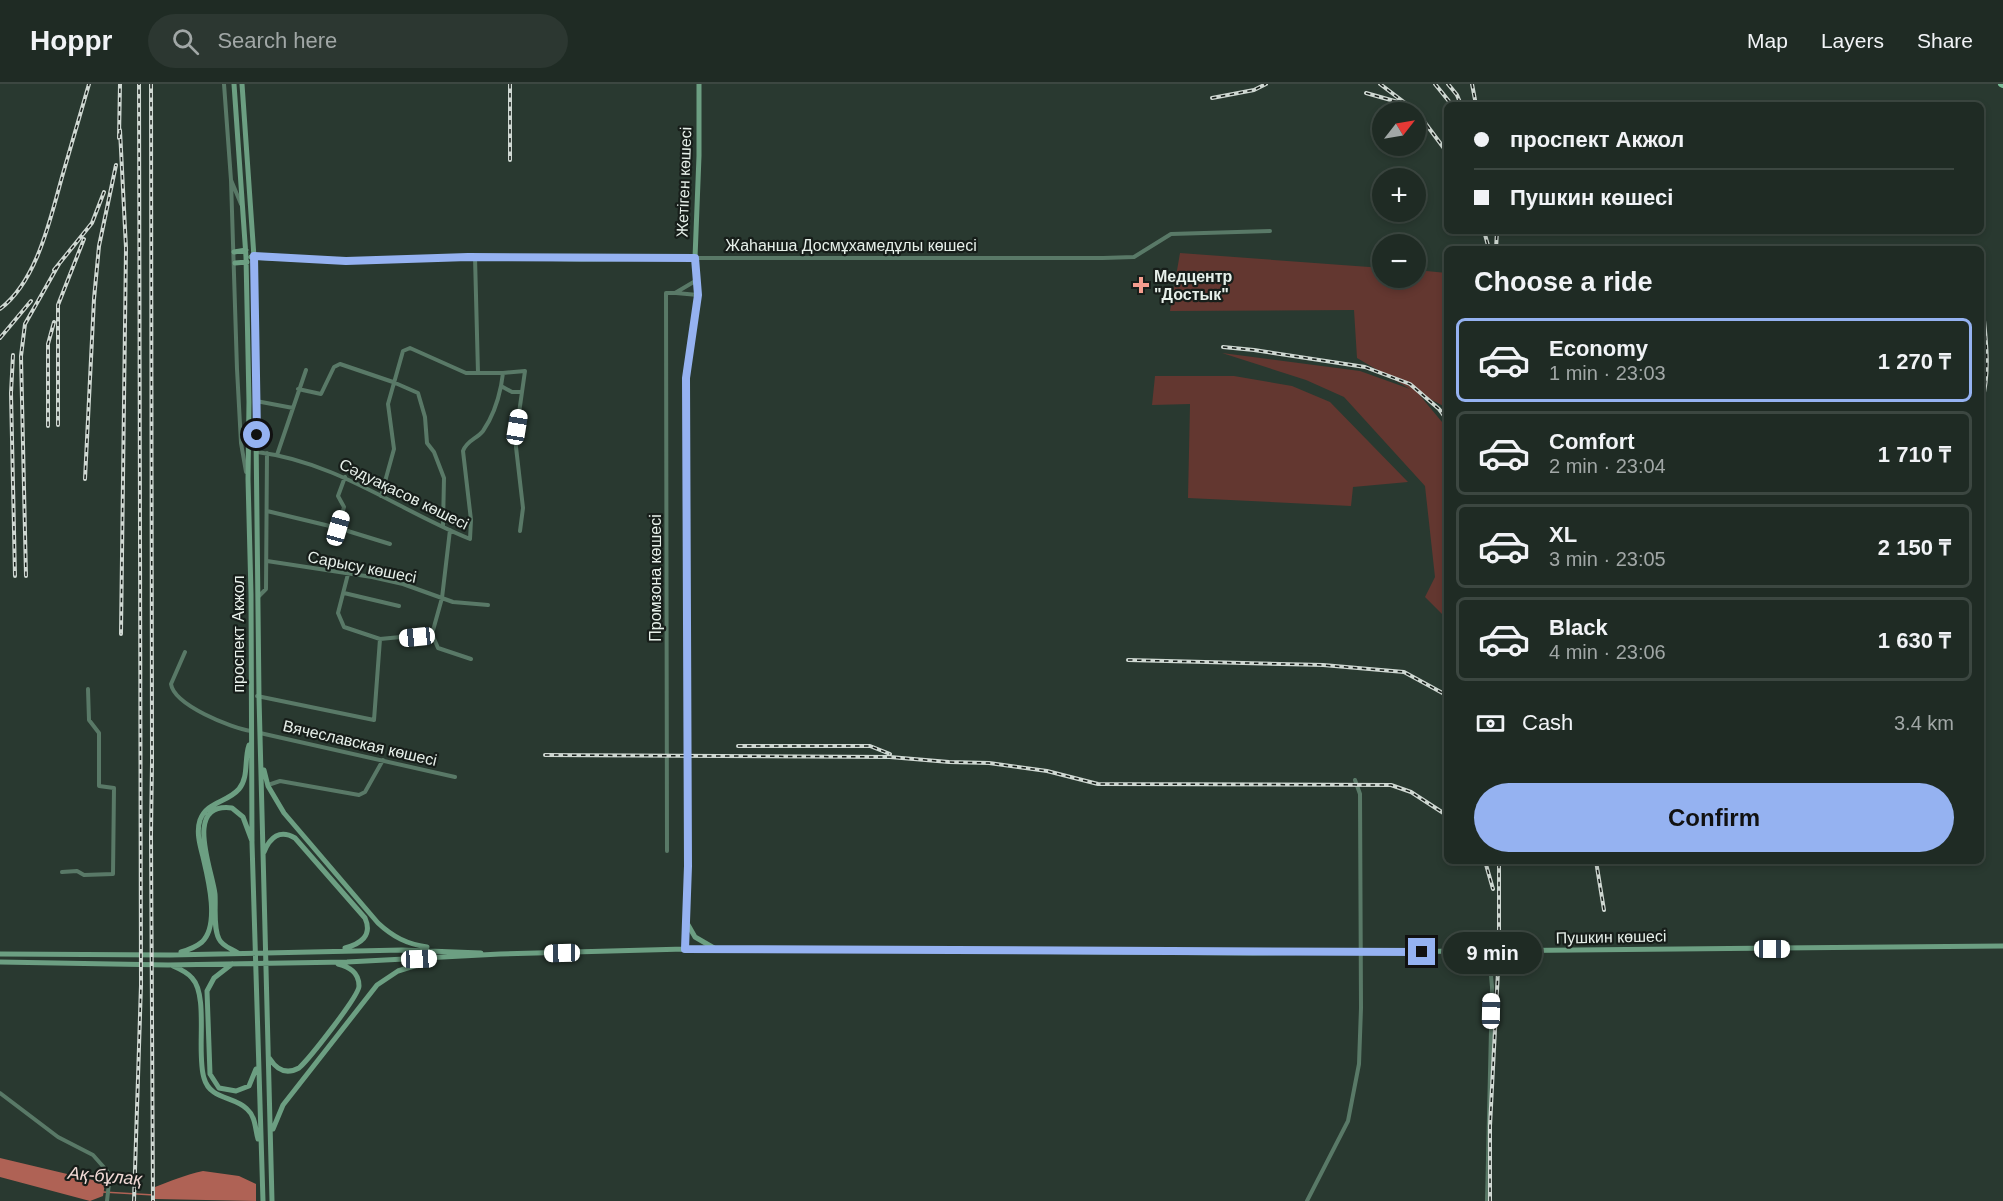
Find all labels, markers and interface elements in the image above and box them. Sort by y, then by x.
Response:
search box [148,14,568,68]
text: Hoppr [30,25,112,56]
icon: search [169,25,202,58]
text: Search here [217,28,337,53]
text: Map [1747,29,1788,52]
text: Layers [1821,29,1884,52]
text: Share [1917,29,1973,52]
north arrow [1372,102,1426,156]
map controls [1372,102,1426,288]
street label: Жетіген көшесі [674,126,694,238]
text: проспект Акжол [1510,127,1684,152]
button: + [1372,168,1426,222]
text: Пушкин көшесі [1510,185,1673,210]
button: − [1372,234,1426,288]
street label: Жаһанша Досмұхамедұлы көшесі [725,237,977,254]
text: Choose a ride [1474,267,1653,297]
place label: Медцентр "Достык" [1154,268,1233,303]
marker: Медцентр "Достык" [1132,276,1150,294]
icon: car [1477,333,1531,387]
text: Economy [1549,336,1648,361]
text: 1 270 ₸ [1878,349,1951,374]
text: 1 min · 23:03 [1549,362,1666,384]
car [505,408,529,446]
route start [243,421,270,448]
icon: car [1477,426,1531,480]
text: Comfort [1549,429,1635,454]
text: 1 710 ₸ [1878,442,1951,467]
street label: Сәдуақасов көшесі [337,455,471,533]
text: 2 min · 23:04 [1549,455,1666,477]
car [324,508,352,548]
street label: Промзона көшесі [647,514,664,642]
icon: car [1477,519,1531,573]
text: XL [1549,522,1577,547]
text: 2 150 ₸ [1878,535,1951,560]
street label: Сарысу көшесі [306,548,418,586]
text: 3 min · 23:05 [1549,548,1666,570]
street label: проспект Акжол [230,575,247,693]
icon: car [1477,612,1531,666]
text: Black [1549,615,1608,640]
car [398,626,436,648]
text: 1 630 ₸ [1878,628,1951,653]
text: 4 min · 23:06 [1549,641,1666,663]
icon: cash [1474,707,1507,740]
text: Cash [1522,710,1573,735]
text: 3.4 km [1894,712,1954,734]
street label: Вячеславская көшесі [281,717,439,769]
button: Confirm [1474,783,1954,852]
street label: Пушкин көшесі [1555,928,1667,946]
callout: 9 min [1443,931,1542,973]
route end [1408,938,1435,965]
car [1754,940,1790,958]
text: 9 min [1466,942,1519,964]
car [544,944,580,962]
car [401,949,437,969]
car [1482,993,1500,1029]
water label: Ақ-бұлақ [66,1163,144,1189]

